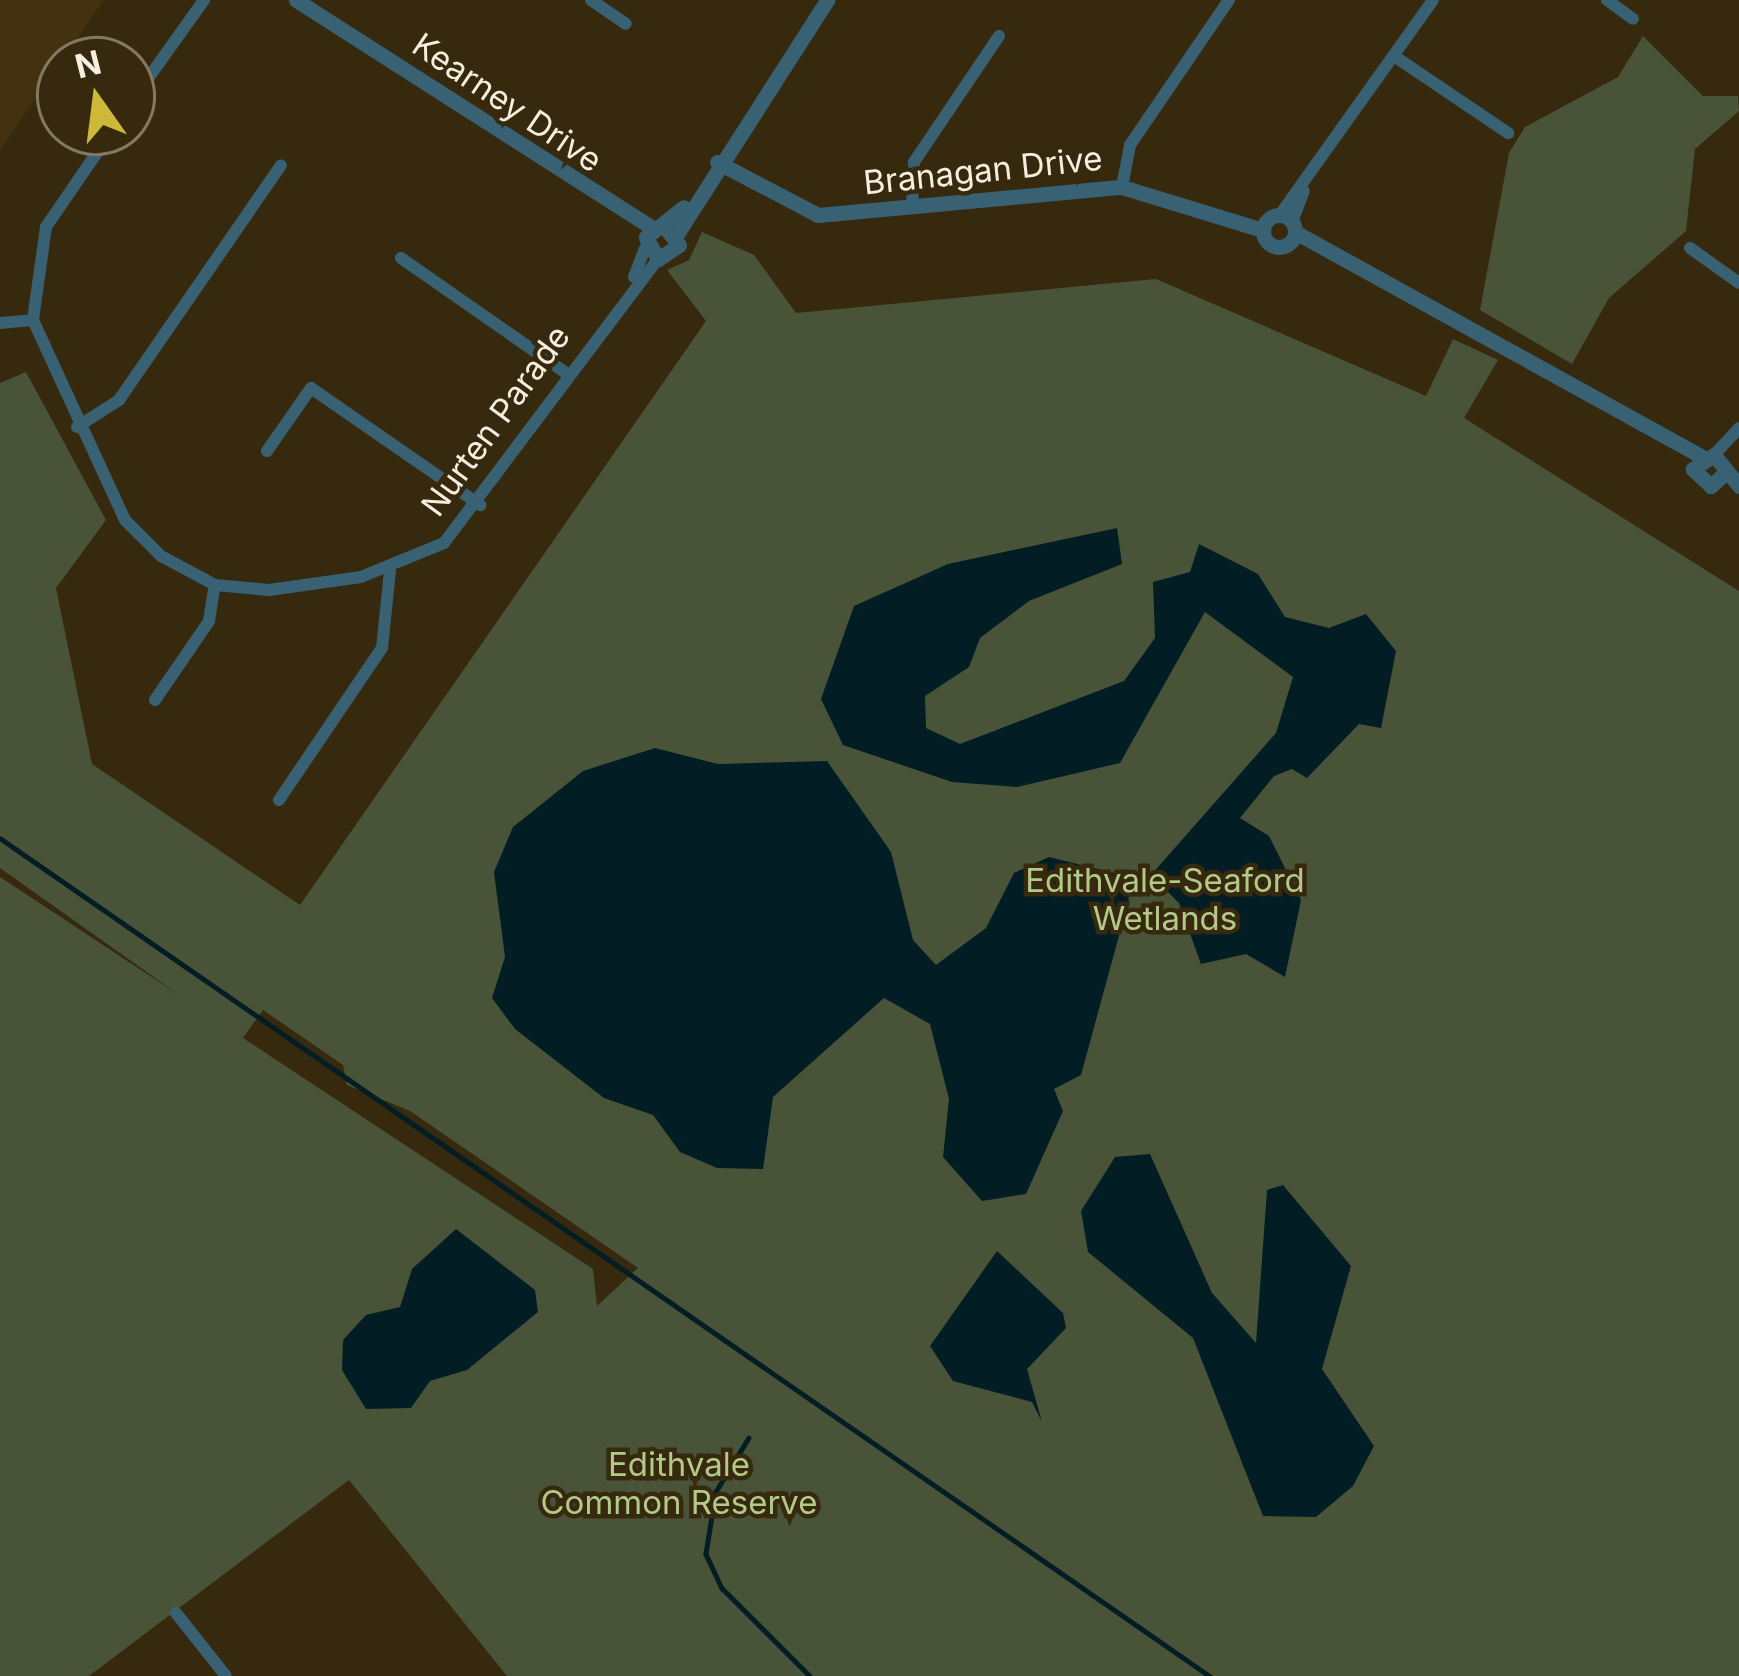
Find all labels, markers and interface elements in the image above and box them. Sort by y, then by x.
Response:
street label: Kearney Drive [405,25,609,181]
north arrow [36,36,156,156]
text: N [71,42,105,86]
street label: Branagan Drive [862,139,1104,203]
street label: Nurten Parade [414,318,578,524]
park label: Edithvale-Seaford Wetlands [1025,861,1305,939]
park label: Edithvale Common Reserve [540,1445,818,1523]

